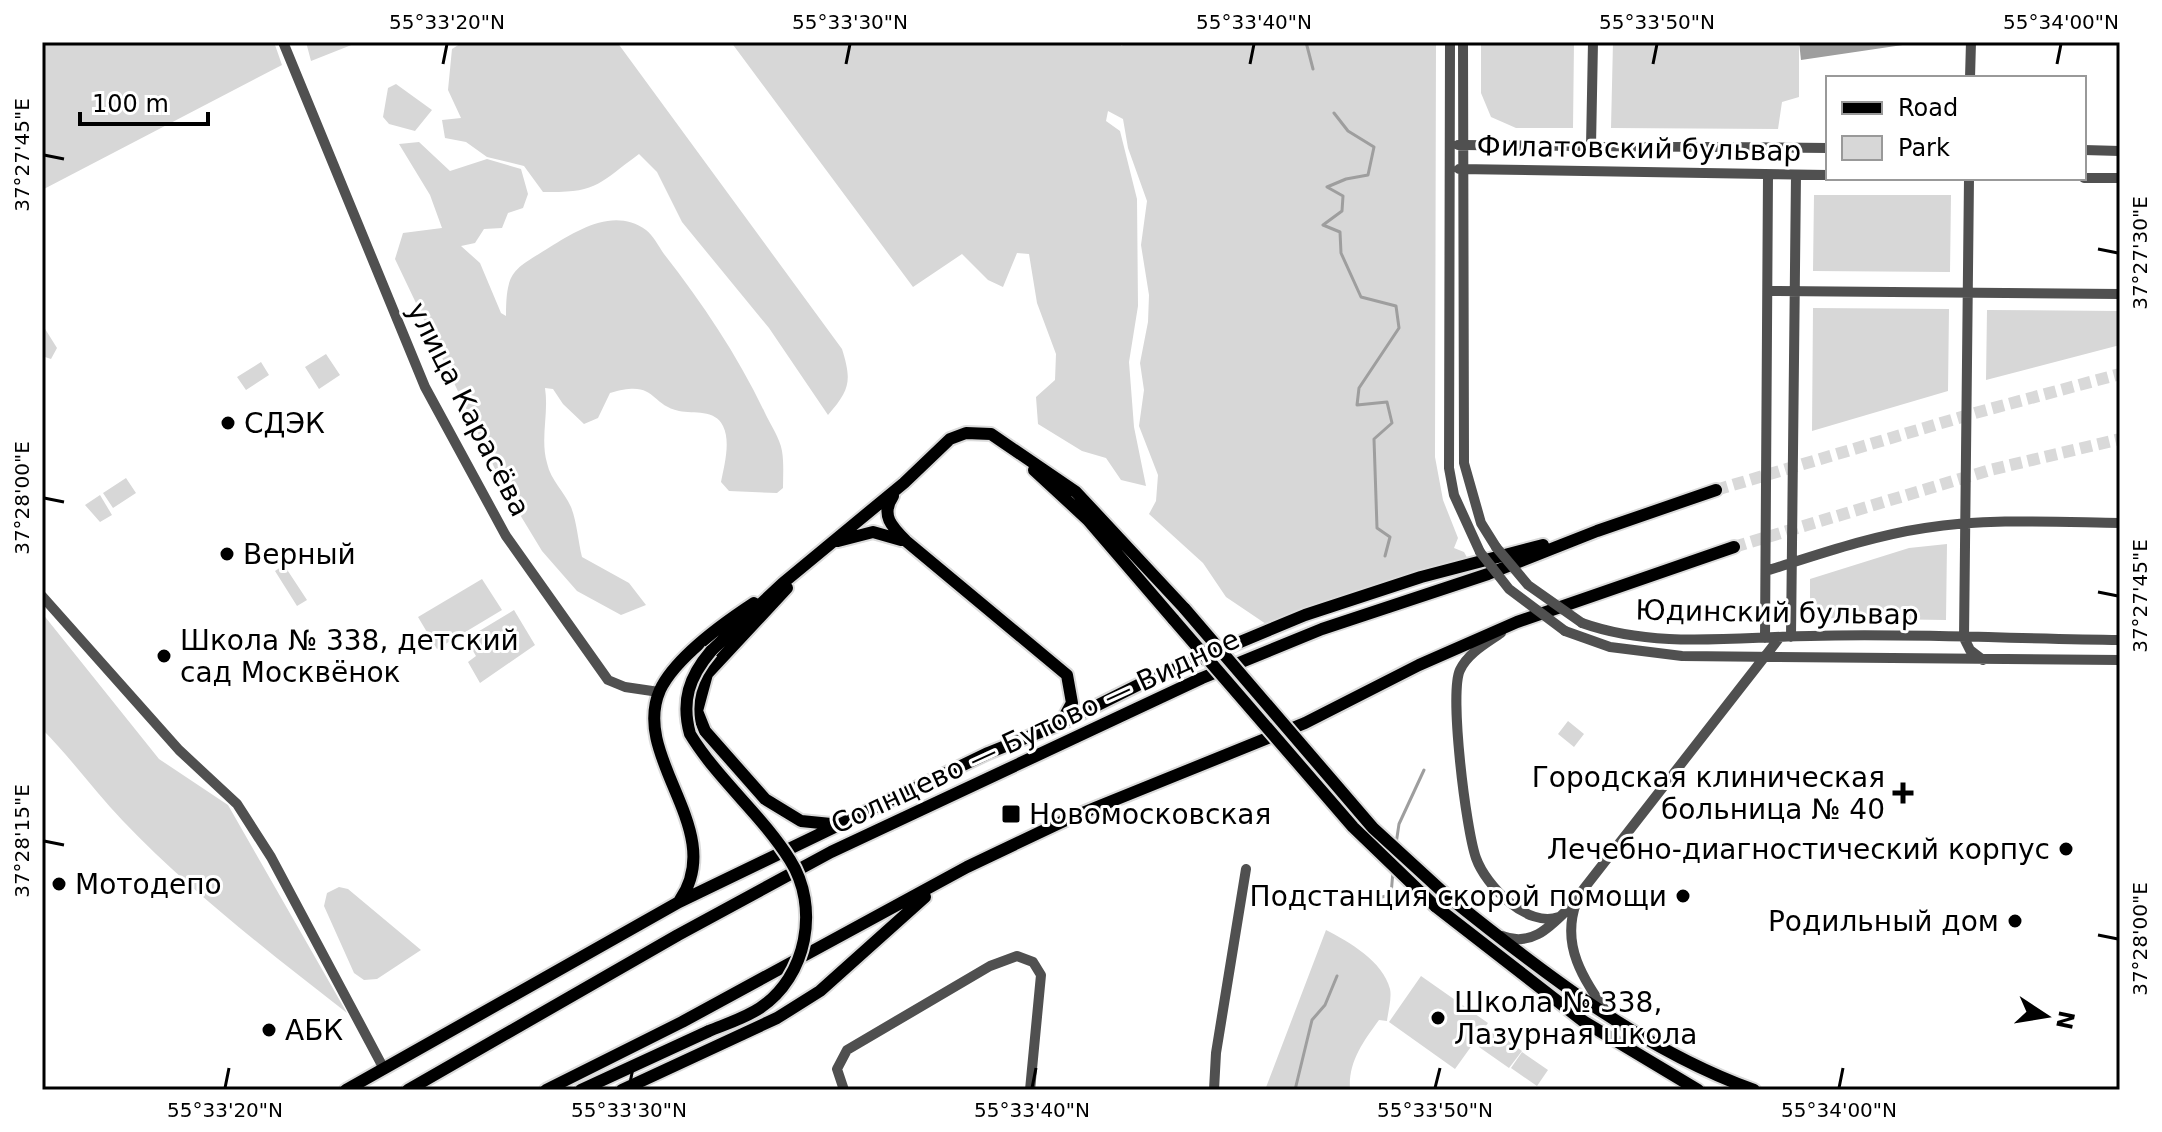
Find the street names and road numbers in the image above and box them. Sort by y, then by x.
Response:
street label: Филатовский бульвар [1476,129,1802,168]
street label: улица Карасёва [400,297,537,522]
street label: Юдинский бульвар [1635,594,1919,631]
street label: Солнцево — Бутово — Видное [826,622,1245,841]

